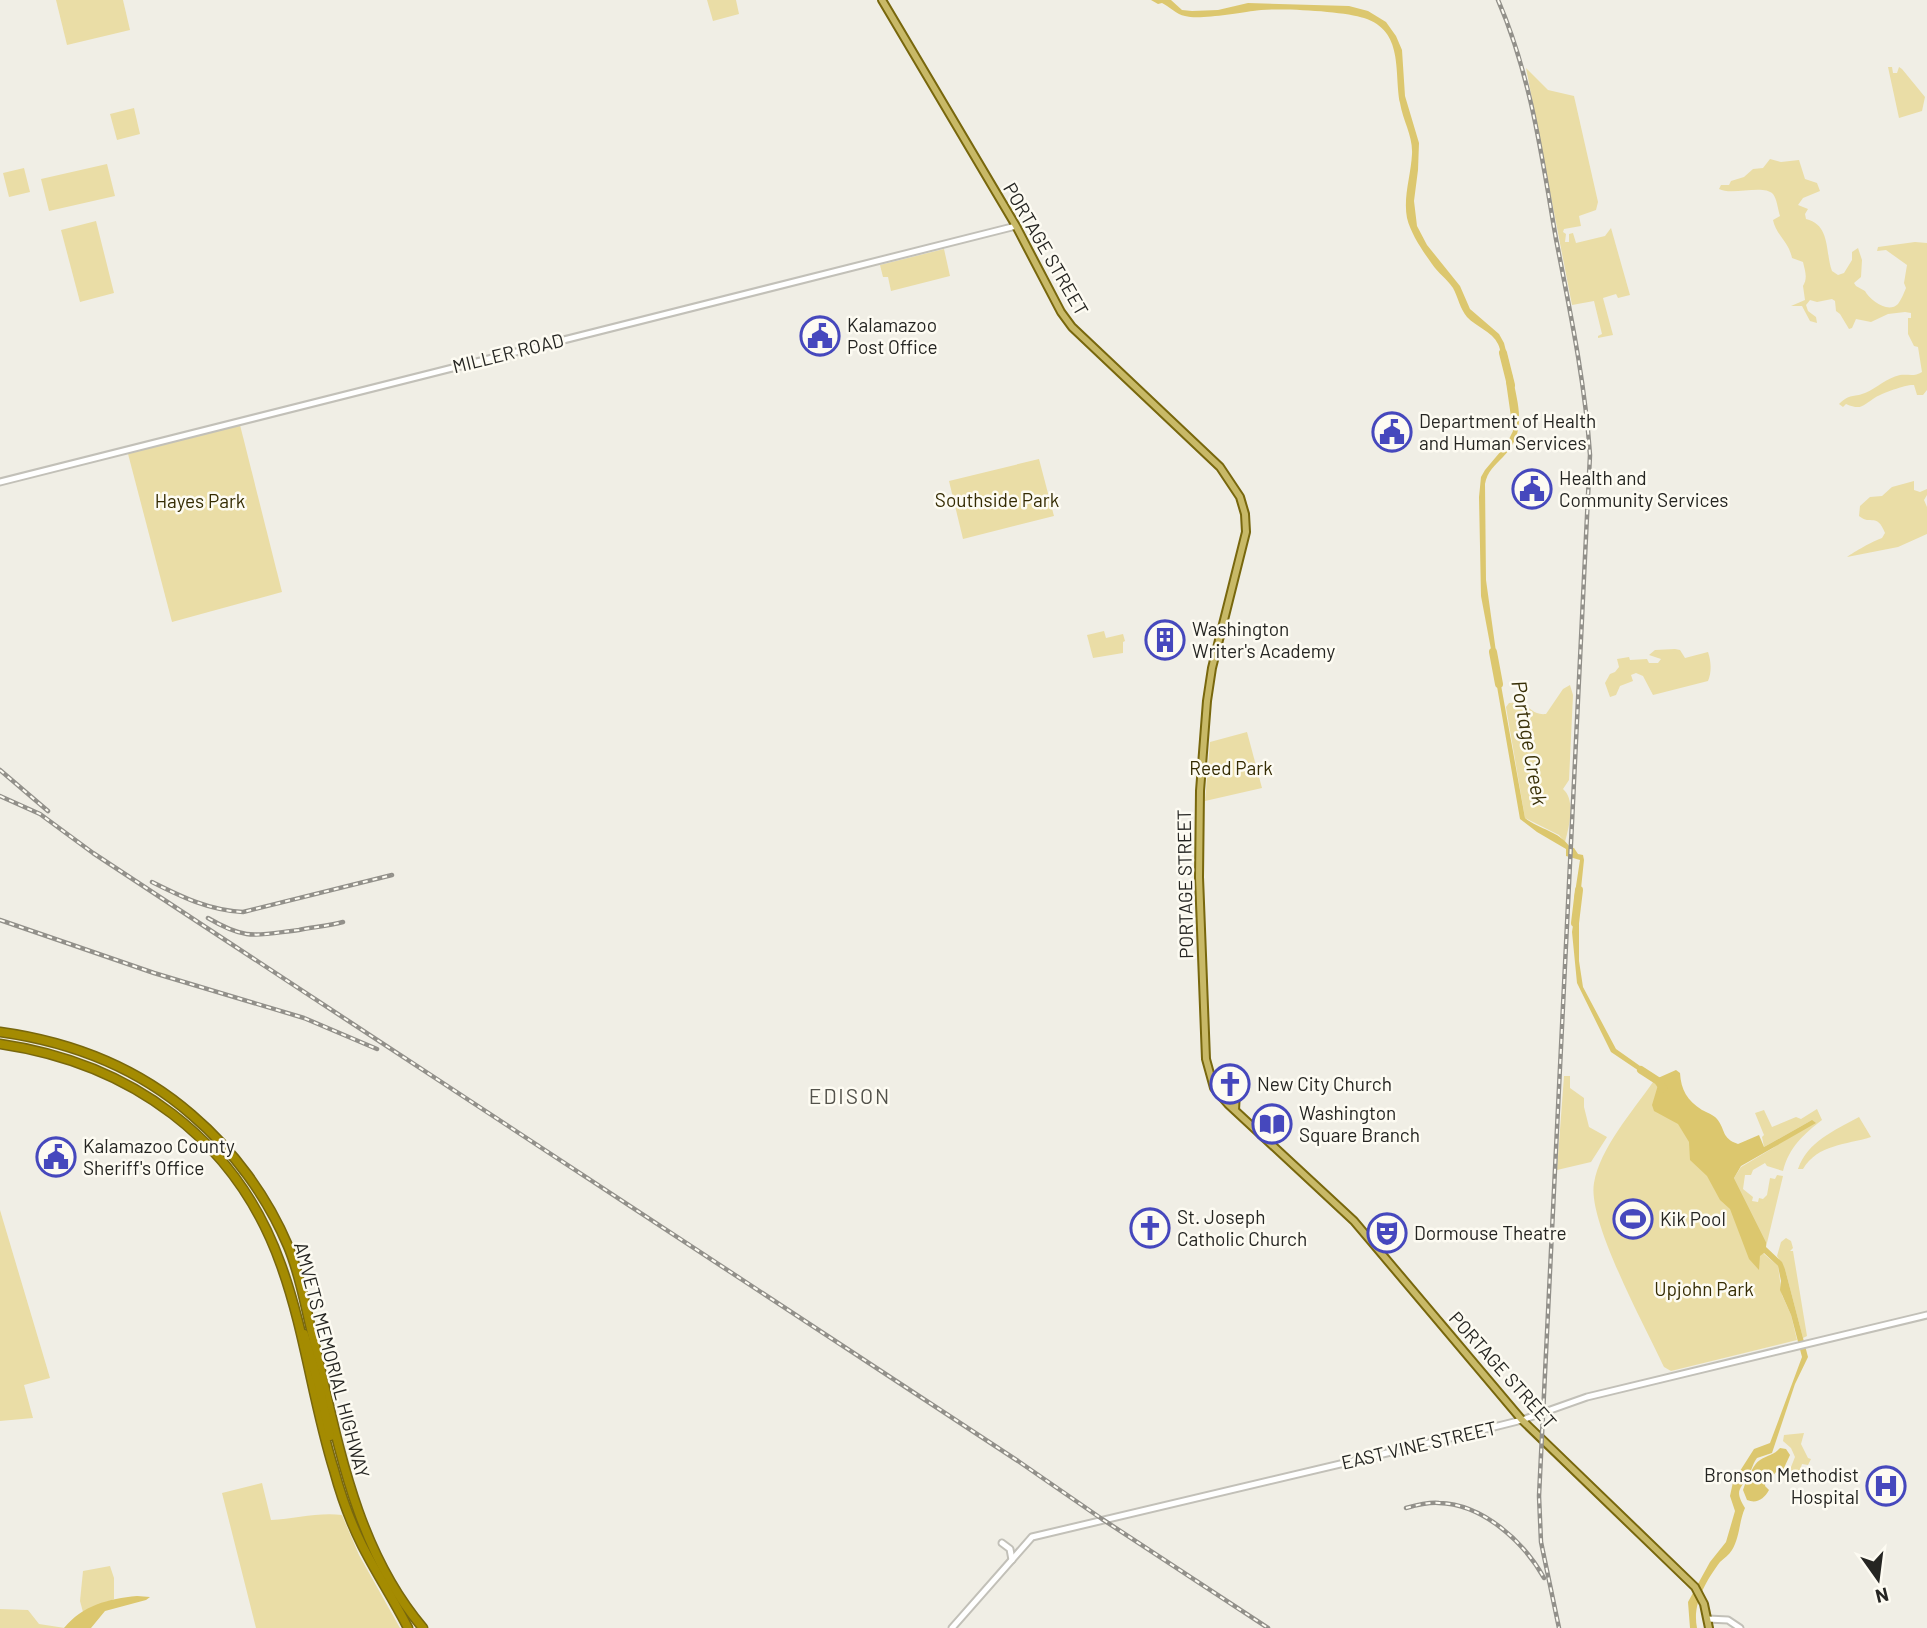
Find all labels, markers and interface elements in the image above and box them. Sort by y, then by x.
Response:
street label: PORTAGE STREET [999,178,1094,319]
place label: Kalamazoo Post Office [847,313,938,358]
public building icon: Kalamazoo Post Office [799,315,841,357]
street label: MILLER ROAD [450,328,566,377]
place label: Department of Health and Human Services [1419,409,1596,454]
public building icon: Department of Health and Human Services [1371,411,1413,453]
place label: Health and Community Services [1559,466,1729,511]
public building icon: Health and Community Services [1511,468,1553,510]
park label: Southside Park [935,488,1059,511]
park label: Hayes Park [155,489,245,512]
place label: Washington Writer's Academy [1192,617,1335,662]
building icon: Washington Writer's Academy [1144,619,1186,661]
water label: Portage Creek [1507,678,1554,808]
park label: Reed Park [1189,756,1273,779]
street label: PORTAGE STREET [1172,809,1197,959]
church icon: New City Church [1209,1063,1251,1105]
place label: New City Church [1257,1072,1392,1095]
district label: EDISON [809,1083,891,1108]
place label: Washington Square Branch [1299,1101,1420,1146]
library icon: Washington Square Branch [1251,1103,1293,1145]
place label: Kalamazoo County Sheriff's Office [83,1134,235,1179]
public building icon: Kalamazoo County Sheriff's Office [35,1136,77,1178]
sports icon: Kik Pool [1612,1198,1654,1240]
place label: St. Joseph Catholic Church [1177,1205,1307,1250]
church icon: St. Joseph Catholic Church [1129,1207,1171,1249]
place label: Kik Pool [1660,1207,1726,1230]
theatre icon: Dormouse Theatre [1366,1212,1408,1254]
place label: Dormouse Theatre [1414,1221,1567,1244]
street label: AMVETS MEMORIAL HIGHWAY [290,1239,375,1481]
park label: Upjohn Park [1654,1277,1754,1300]
street label: PORTAGE STREET [1445,1306,1562,1433]
street label: EAST VINE STREET [1339,1415,1499,1474]
place label: Bronson Methodist Hospital [1704,1463,1859,1508]
hospital icon: Bronson Methodist Hospital [1865,1465,1907,1507]
north arrow [1843,1544,1913,1614]
text: N [1873,1583,1891,1609]

